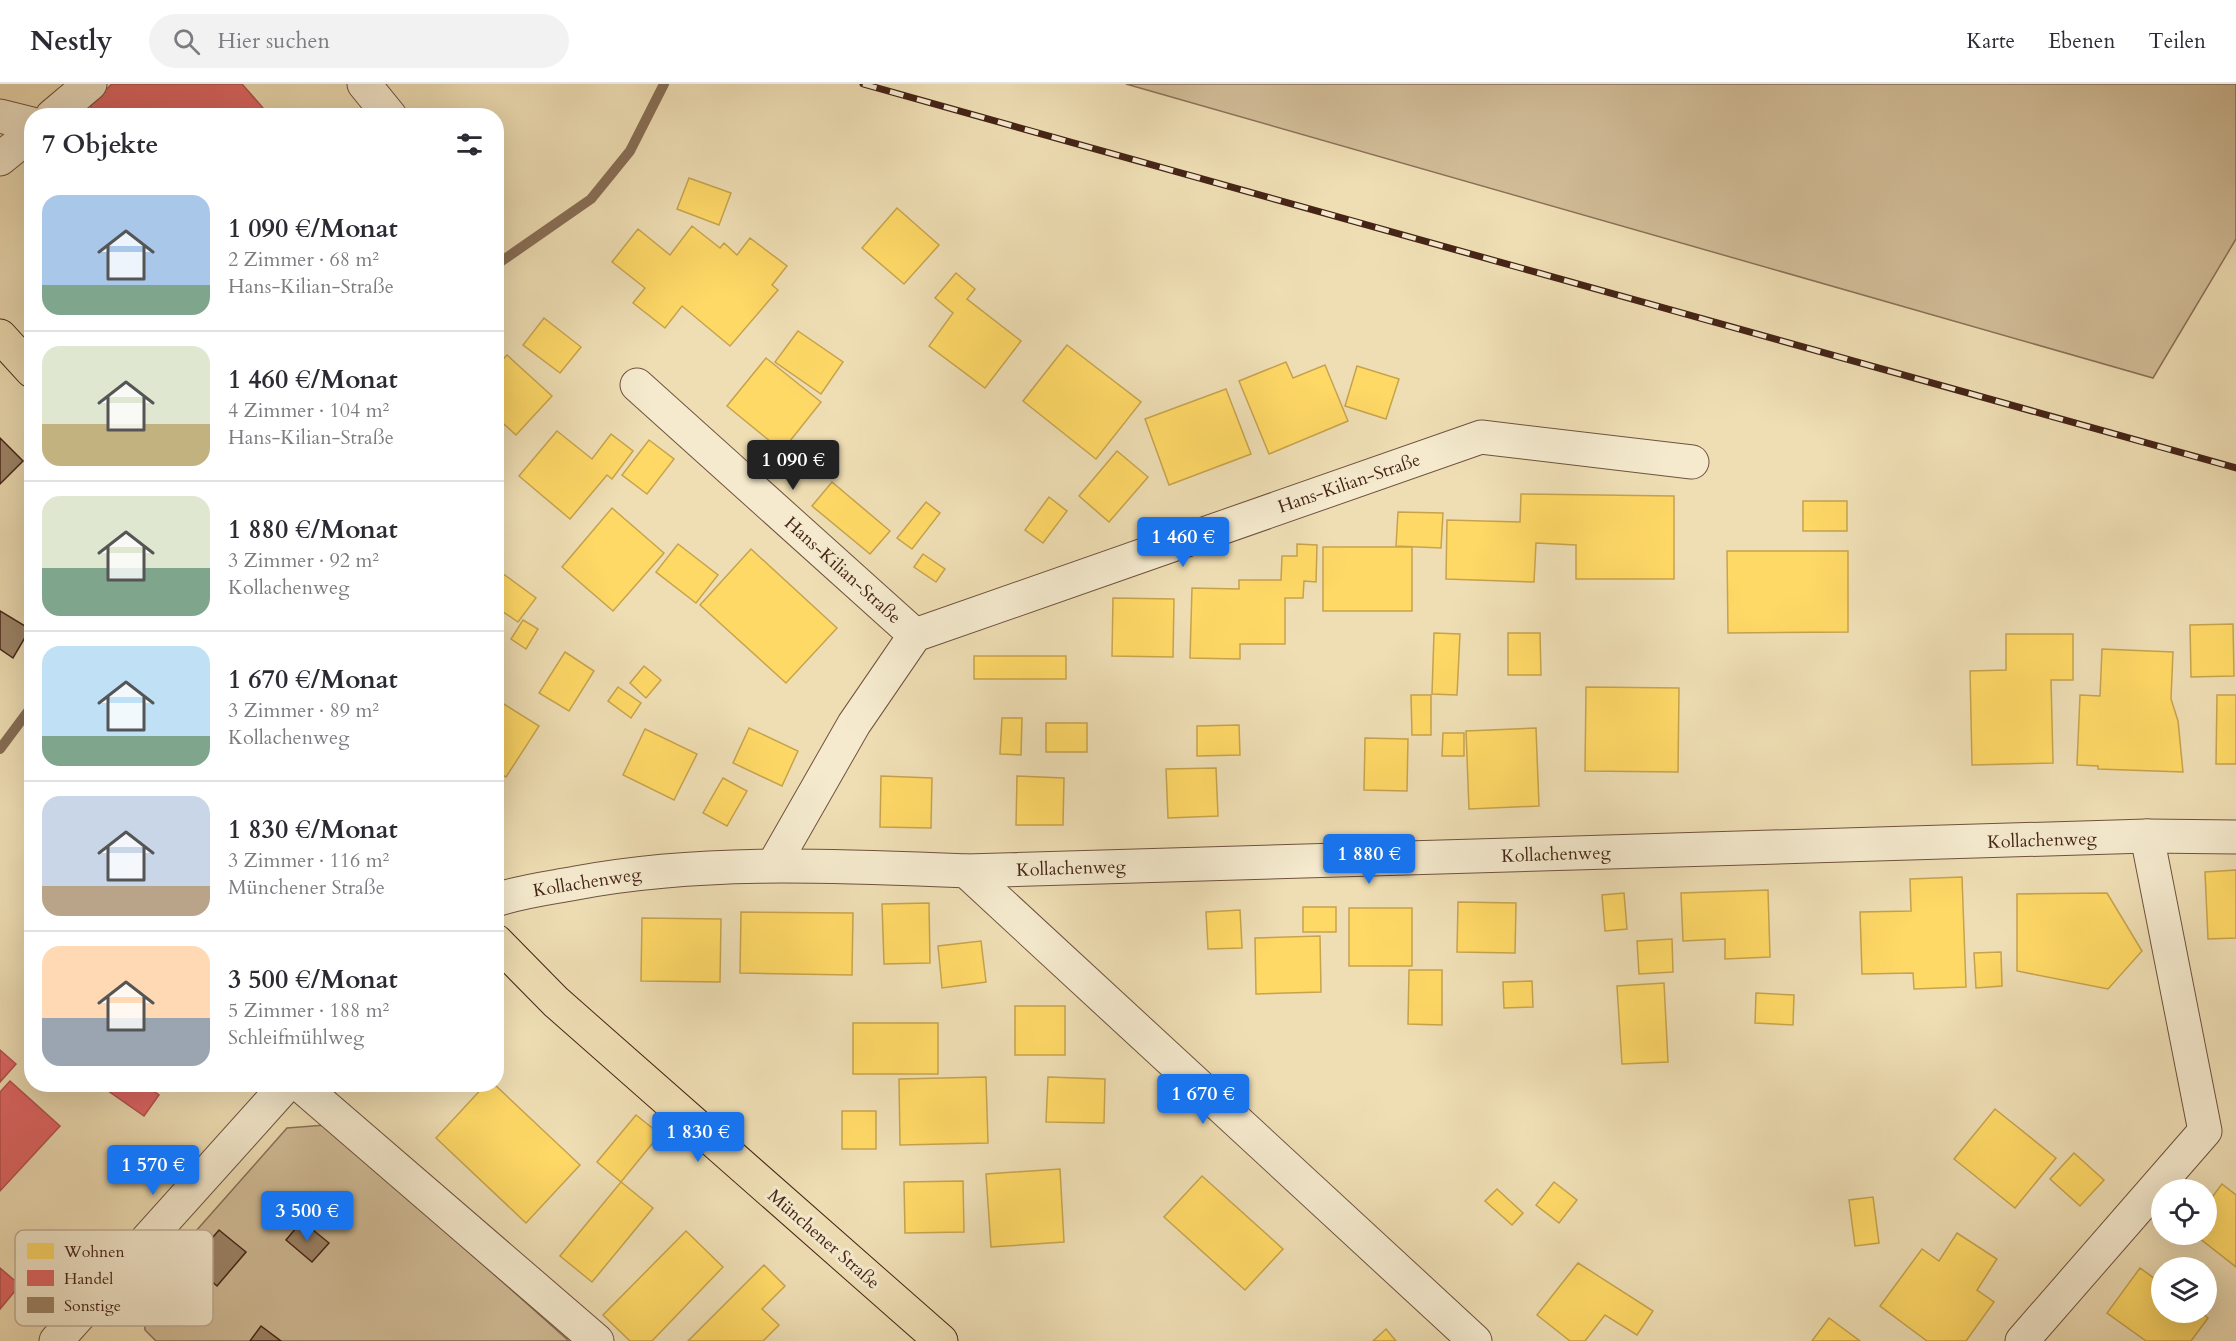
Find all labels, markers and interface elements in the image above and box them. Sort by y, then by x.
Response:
search box [149,14,569,68]
text: Nestly [30,22,113,60]
icon: search [170,25,203,58]
text: Hier suchen [218,26,330,56]
text: Karte [1967,27,2015,56]
text: Ebenen [2048,27,2115,56]
text: Teilen [2148,27,2206,56]
text: 7 Objekte [42,127,158,162]
icon: filters [453,128,486,161]
text: 1 090 €/Monat [228,211,398,246]
icon: home [90,219,162,291]
text: 2 Zimmer · 68 m² [228,246,379,273]
text: Hans-Kilian-Straße [228,273,394,300]
text: 1 460 €/Monat [228,362,398,397]
icon: home [90,370,162,442]
text: 4 Zimmer · 104 m² [228,397,389,424]
text: Hans-Kilian-Straße [228,424,394,451]
pin: 1 090 € [738,440,848,491]
text: 1 090 € [761,446,825,473]
street label: Hans-Kilian-Straße [1275,447,1424,520]
street label: Hans-Kilian-Straße [779,511,906,630]
text: 1 880 €/Monat [228,512,398,547]
pin: 1 460 € [1128,517,1238,568]
icon: home [90,520,162,592]
text: 1 460 € [1151,523,1215,550]
text: 3 Zimmer · 92 m² [228,547,379,574]
text: Kollachenweg [228,574,349,601]
text: 1 670 €/Monat [228,662,398,697]
icon: home [90,670,162,742]
text: 3 Zimmer · 89 m² [228,697,379,724]
text: Kollachenweg [228,724,349,751]
text: 1 830 €/Monat [228,812,398,847]
icon: home [90,820,162,892]
street label: Kollachenweg [1987,826,2098,855]
pin: 1 880 € [1314,834,1424,885]
text: 1 880 € [1337,840,1401,867]
street label: Kollachenweg [1501,840,1612,869]
text: 3 Zimmer · 116 m² [228,847,389,874]
street label: Kollachenweg [1016,854,1127,883]
street label: Kollachenweg [531,861,644,903]
text: Münchener Straße [228,874,385,901]
text: 3 500 €/Monat [228,962,398,997]
icon: home [90,970,162,1042]
text: 5 Zimmer · 188 m² [228,997,389,1024]
text: Schleifmühlweg [228,1024,364,1051]
pin: 1 670 € [1148,1074,1258,1125]
text: 1 670 € [1171,1080,1235,1107]
pin: 1 830 € [643,1112,753,1163]
text: 1 830 € [666,1118,730,1145]
pin: 1 570 € [98,1145,208,1196]
text: 1 570 € [121,1151,185,1178]
map controls [2151,1179,2217,1323]
button: locate [2151,1179,2217,1245]
street label: Münchener Straße [762,1184,885,1295]
pin: 3 500 € [252,1191,362,1242]
text: 3 500 € [275,1197,339,1224]
legend [15,1230,213,1326]
text: Wohnen [63,1241,125,1263]
button: layers [2151,1257,2217,1323]
text: Handel [64,1268,113,1290]
text: Sonstige [64,1295,121,1317]

